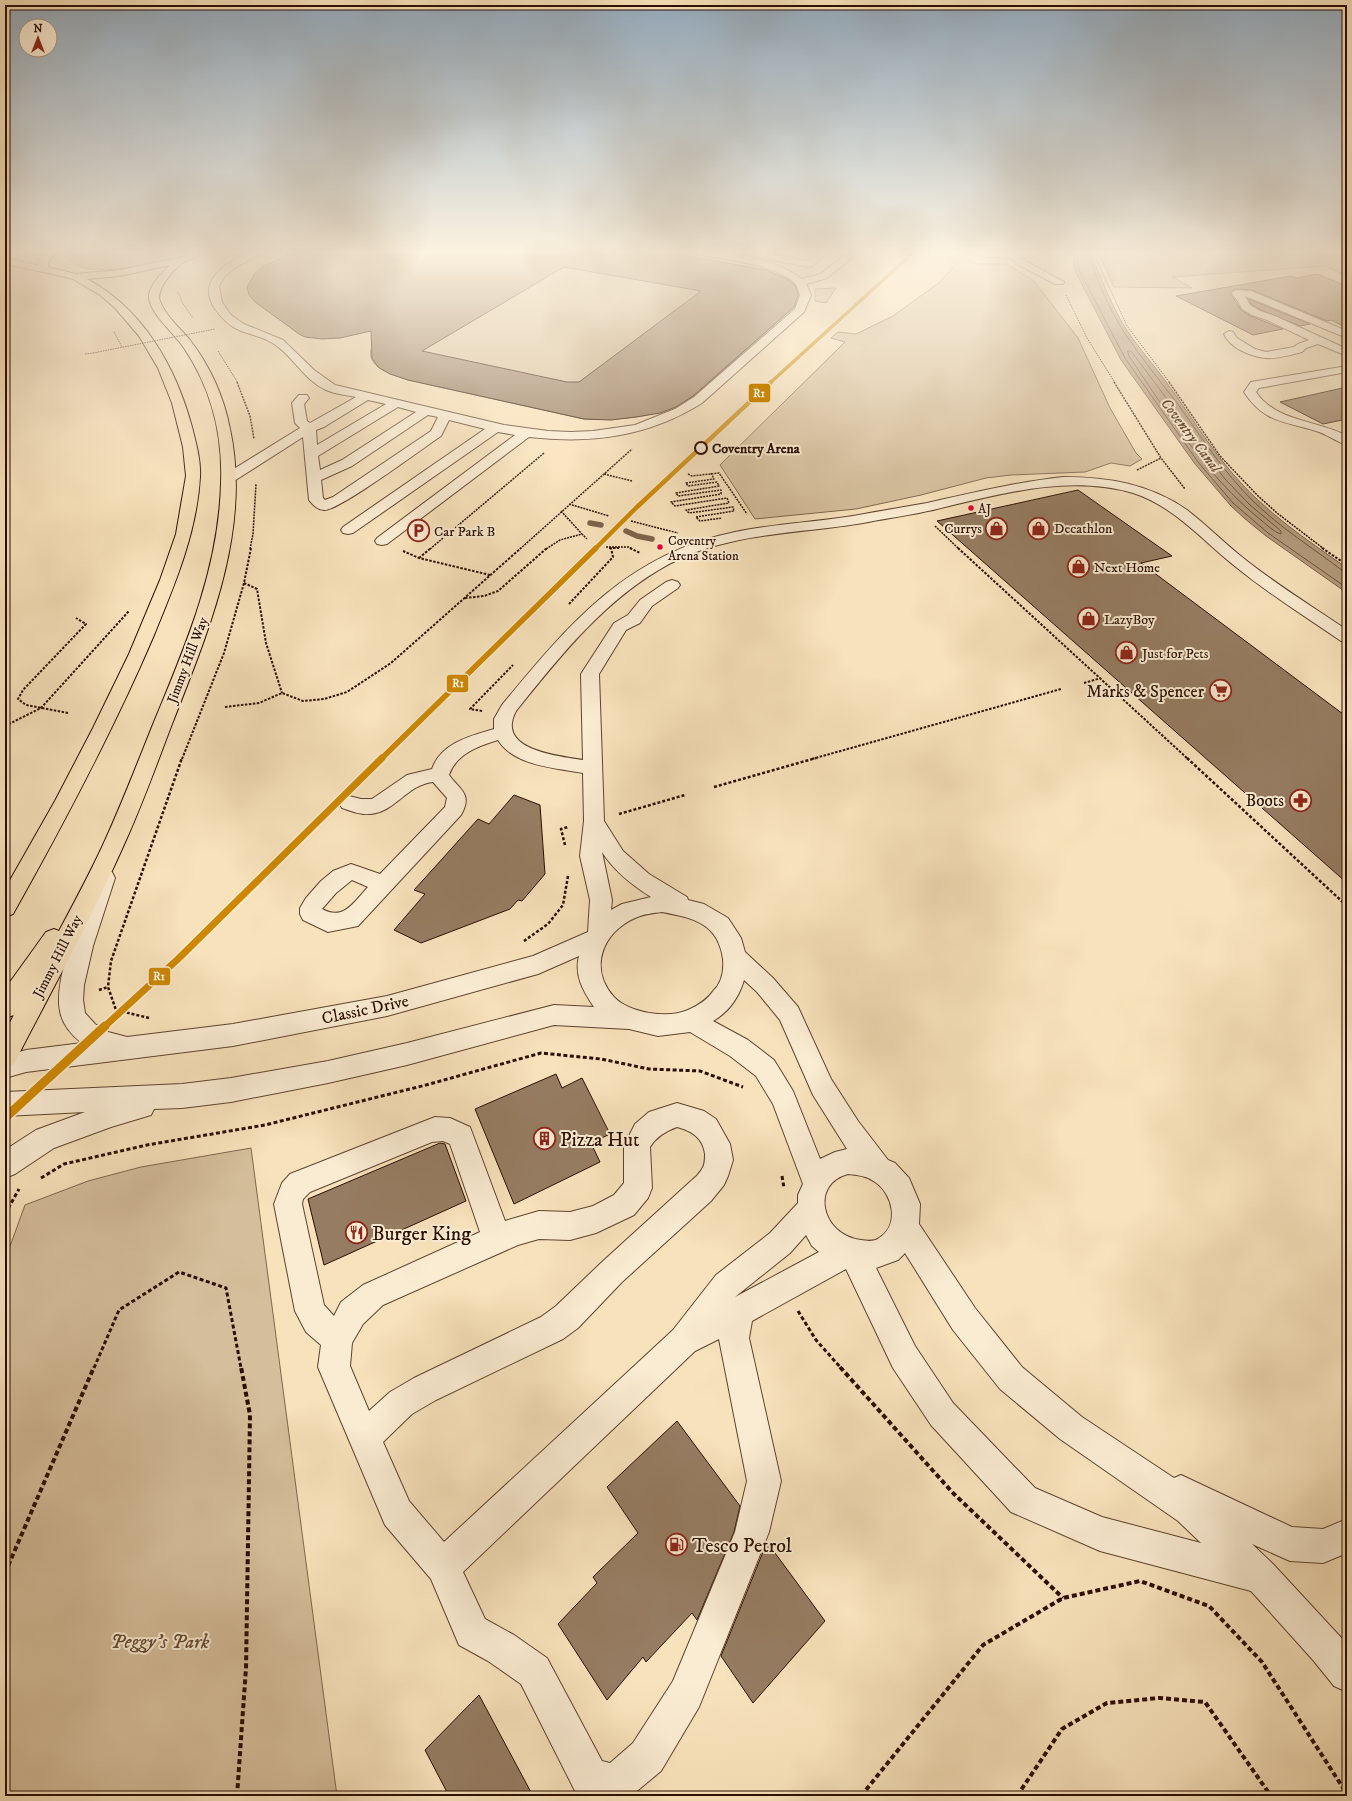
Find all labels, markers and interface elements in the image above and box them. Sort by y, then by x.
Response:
north arrow [18,18,58,58]
text: N [33,22,43,36]
line badge: R1 [748,383,771,403]
text: R1 [753,387,765,401]
water label: Coventry Canal [1156,394,1226,478]
place label: Coventry Arena [712,440,801,458]
marker: Coventry Arena [694,441,708,455]
place label: AJ [978,501,991,517]
marker: AJ [966,503,976,513]
shop icon: Currys [984,515,1010,541]
shop icon: Decathlon [1025,515,1051,541]
parking icon: Car Park B [405,518,431,544]
place label: Currys [944,520,982,538]
place label: Decathlon [1054,520,1113,538]
place label: Car Park B [434,523,496,541]
place label: Coventry Arena Station [668,533,739,564]
marker: Coventry Arena Station [655,542,665,552]
shop icon: Next Home [1065,554,1091,580]
place label: Next Home [1094,559,1160,577]
shop icon: LazyBoy [1076,606,1102,632]
place label: LazyBoy [1104,611,1155,629]
street label: Jimmy Hill Way [163,614,213,708]
shop icon: Just for Pets [1114,640,1140,666]
place label: Just for Pets [1140,645,1209,663]
line badge: R1 [446,674,469,693]
text: R1 [452,677,464,691]
supermarket icon: Marks & Spencer [1207,678,1233,704]
place label: Marks & Spencer [1087,681,1205,703]
pharmacy icon: Boots [1287,787,1313,813]
place label: Boots [1246,790,1284,812]
street label: Jimmy Hill Way [28,912,87,1003]
line badge: R1 [148,967,171,986]
text: R1 [153,970,165,984]
street label: Classic Drive [320,990,411,1030]
building icon: Pizza Hut [531,1126,557,1152]
place label: Pizza Hut [560,1128,639,1153]
restaurant icon: Burger King [343,1220,369,1246]
place label: Burger King [372,1222,471,1247]
fuel station icon: Tesco Petrol [664,1532,690,1558]
place label: Tesco Petrol [692,1534,792,1559]
park label: Peggy's Park [111,1630,210,1655]

